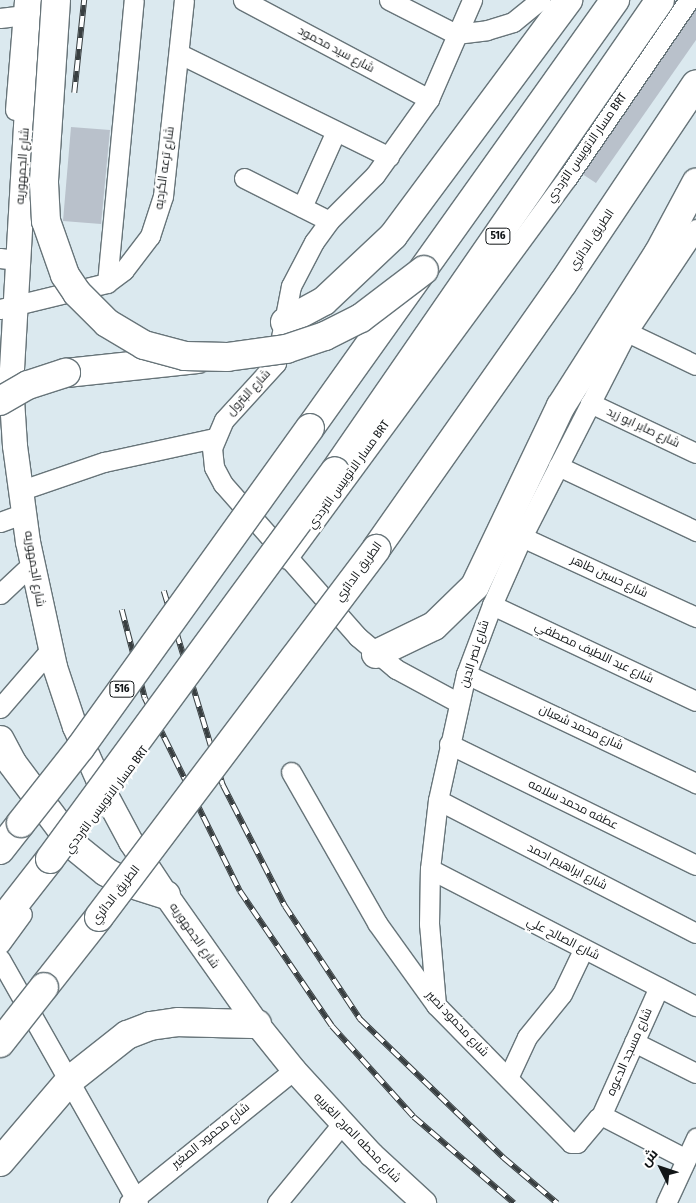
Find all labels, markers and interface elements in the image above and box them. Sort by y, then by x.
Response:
street label: شارع سيد محمود [295,24,377,76]
street label: مسار الاتوبيس الترددي BRT [544,90,630,206]
street label: شارع ترعه الكرديه [152,126,178,210]
street label: شارع الجمهوريه [13,127,33,205]
street label: الطريق الدائري [566,207,618,273]
road number: 516 [484,228,512,245]
street label: شارع البترول [224,367,274,419]
street label: شارع صابر ابو زيد [604,405,682,451]
street label: مسار الاتوبيس الترددي BRT [305,418,393,532]
street label: شارع الجمهوريه [21,530,47,608]
street label: الطريق الدائري [332,539,386,605]
street label: شارع حسين طاهر [568,553,650,601]
street label: شارع نصر الدين [457,618,493,690]
street label: شارع عبد اللطيف مصطفي [532,619,656,687]
road number: 516 [108,681,136,698]
street label: شارع محمد شعبان [537,702,625,754]
street label: مسار الاتوبيس الترددي BRT [62,744,152,856]
street label: عطفه محمد سلامه [526,777,620,833]
street label: شارع ابراهيم احمد [525,841,609,893]
street label: الطريق الدائري [89,863,143,927]
street label: شارع الجمهوريه [166,900,222,972]
street label: شارع الصالح علي [524,914,602,964]
street label: شارع محمود نصير [423,988,491,1060]
street label: شارع مسجد الدعوه [604,1006,656,1098]
street label: شارع محطه المرج الغربيه [310,1090,404,1186]
street label: شارع محمود الصغير [169,1100,253,1172]
north arrow [636,1143,686,1193]
text: ش [637,1145,662,1170]

